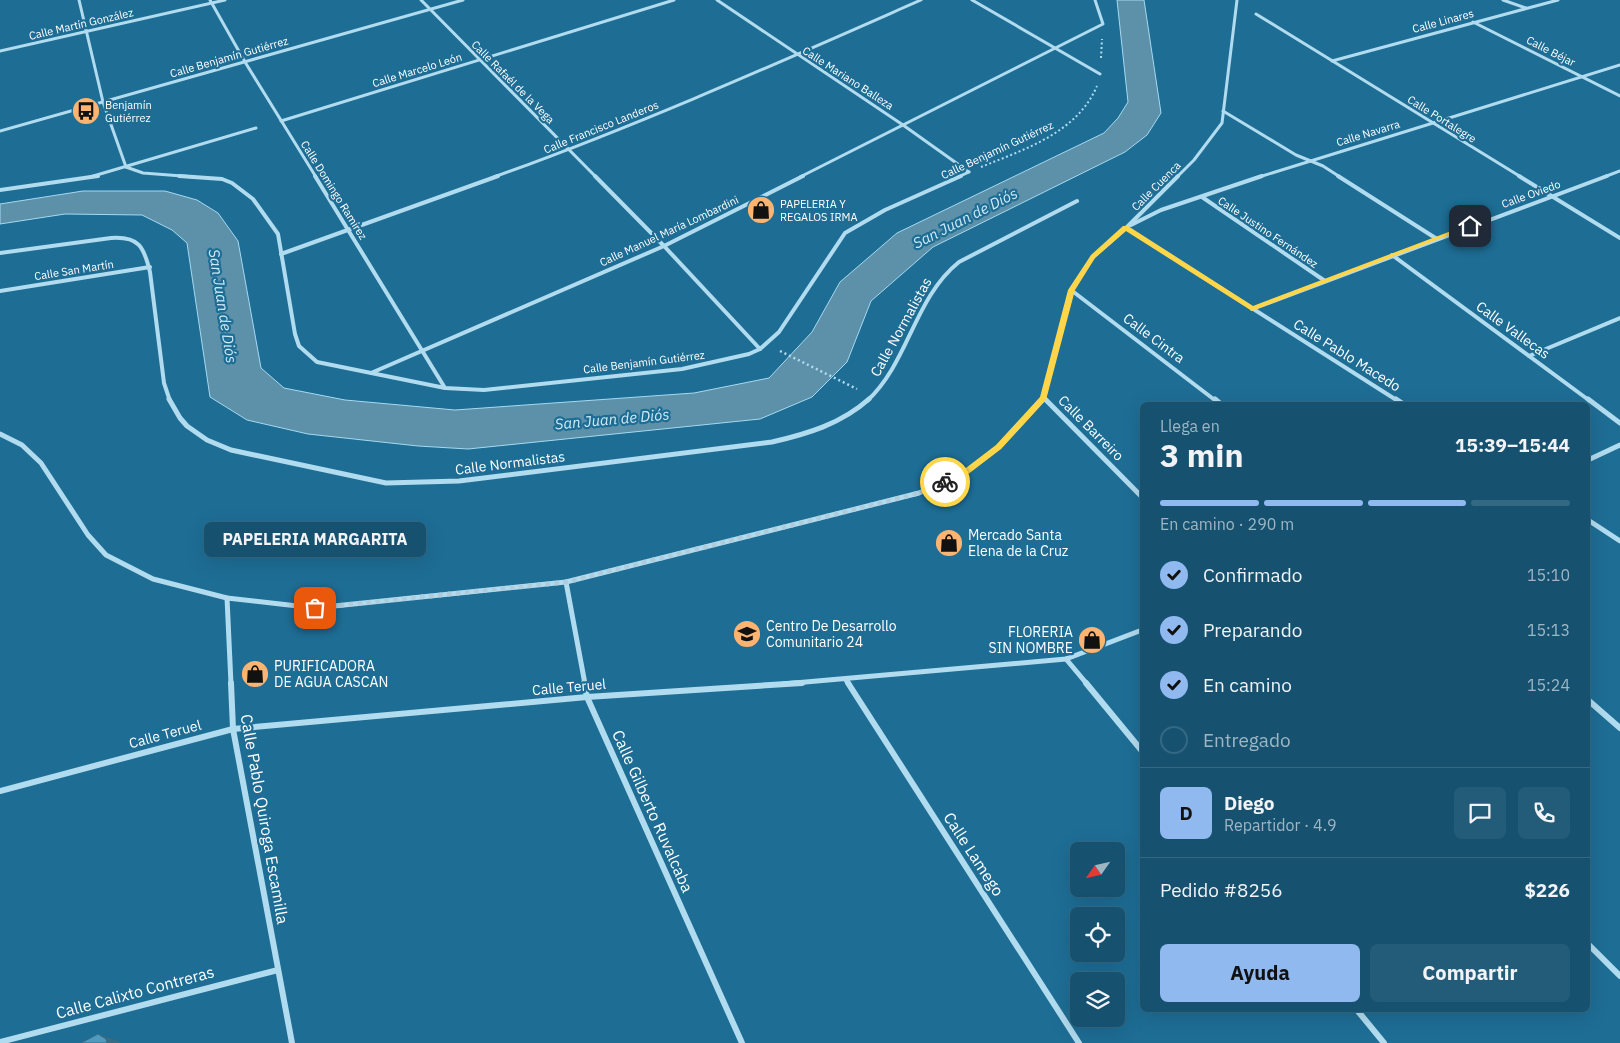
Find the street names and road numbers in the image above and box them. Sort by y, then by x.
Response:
street label: Calle Martín González [27,5,135,43]
street label: Calle Linares [1411,6,1475,36]
street label: Calle Benjamín Gutiérrez [168,33,290,81]
street label: Calle Béjar [1524,33,1578,69]
street label: Calle Rafaél de la Vega [469,38,558,127]
street label: Calle Mariano Balleza [800,43,896,113]
street label: Calle Marcelo León [370,50,464,90]
street label: Calle Portalegre [1405,92,1479,146]
street label: Calle Francisco Landeros [541,98,661,156]
street label: Calle Navarra [1334,117,1402,149]
street label: Calle Benjamín Gutiérrez [939,118,1055,182]
street label: Calle Domingo Ramírez [298,138,370,242]
street label: Calle Cuenca [1128,158,1184,214]
street label: Calle Oviedo [1500,177,1562,211]
street label: Calle Manuel María Lombardini [597,193,741,269]
street label: Calle Justino Fernández [1215,193,1321,271]
street label: Calle San Martín [33,257,115,283]
street label: Calle Normalistas [866,274,936,380]
street label: Calle Vallecas [1473,297,1554,363]
street label: Calle Cintra [1120,309,1189,367]
street label: Calle Pablo Macedo [1290,315,1404,395]
street label: Calle Benjamín Gutiérrez [582,348,706,376]
street label: Calle Barreiro [1054,391,1128,465]
street label: Calle Normalistas [454,447,566,479]
street label: Calle Teruel [531,675,607,699]
street label: Calle Pablo Quiroga Escamilla [237,712,293,926]
street label: Calle Teruel [127,716,203,752]
street label: Calle Gilberto Ruvalcaba [608,727,698,896]
street label: Calle Lamego [939,808,1009,900]
street label: Calle Calixto Contreras [54,961,216,1023]

